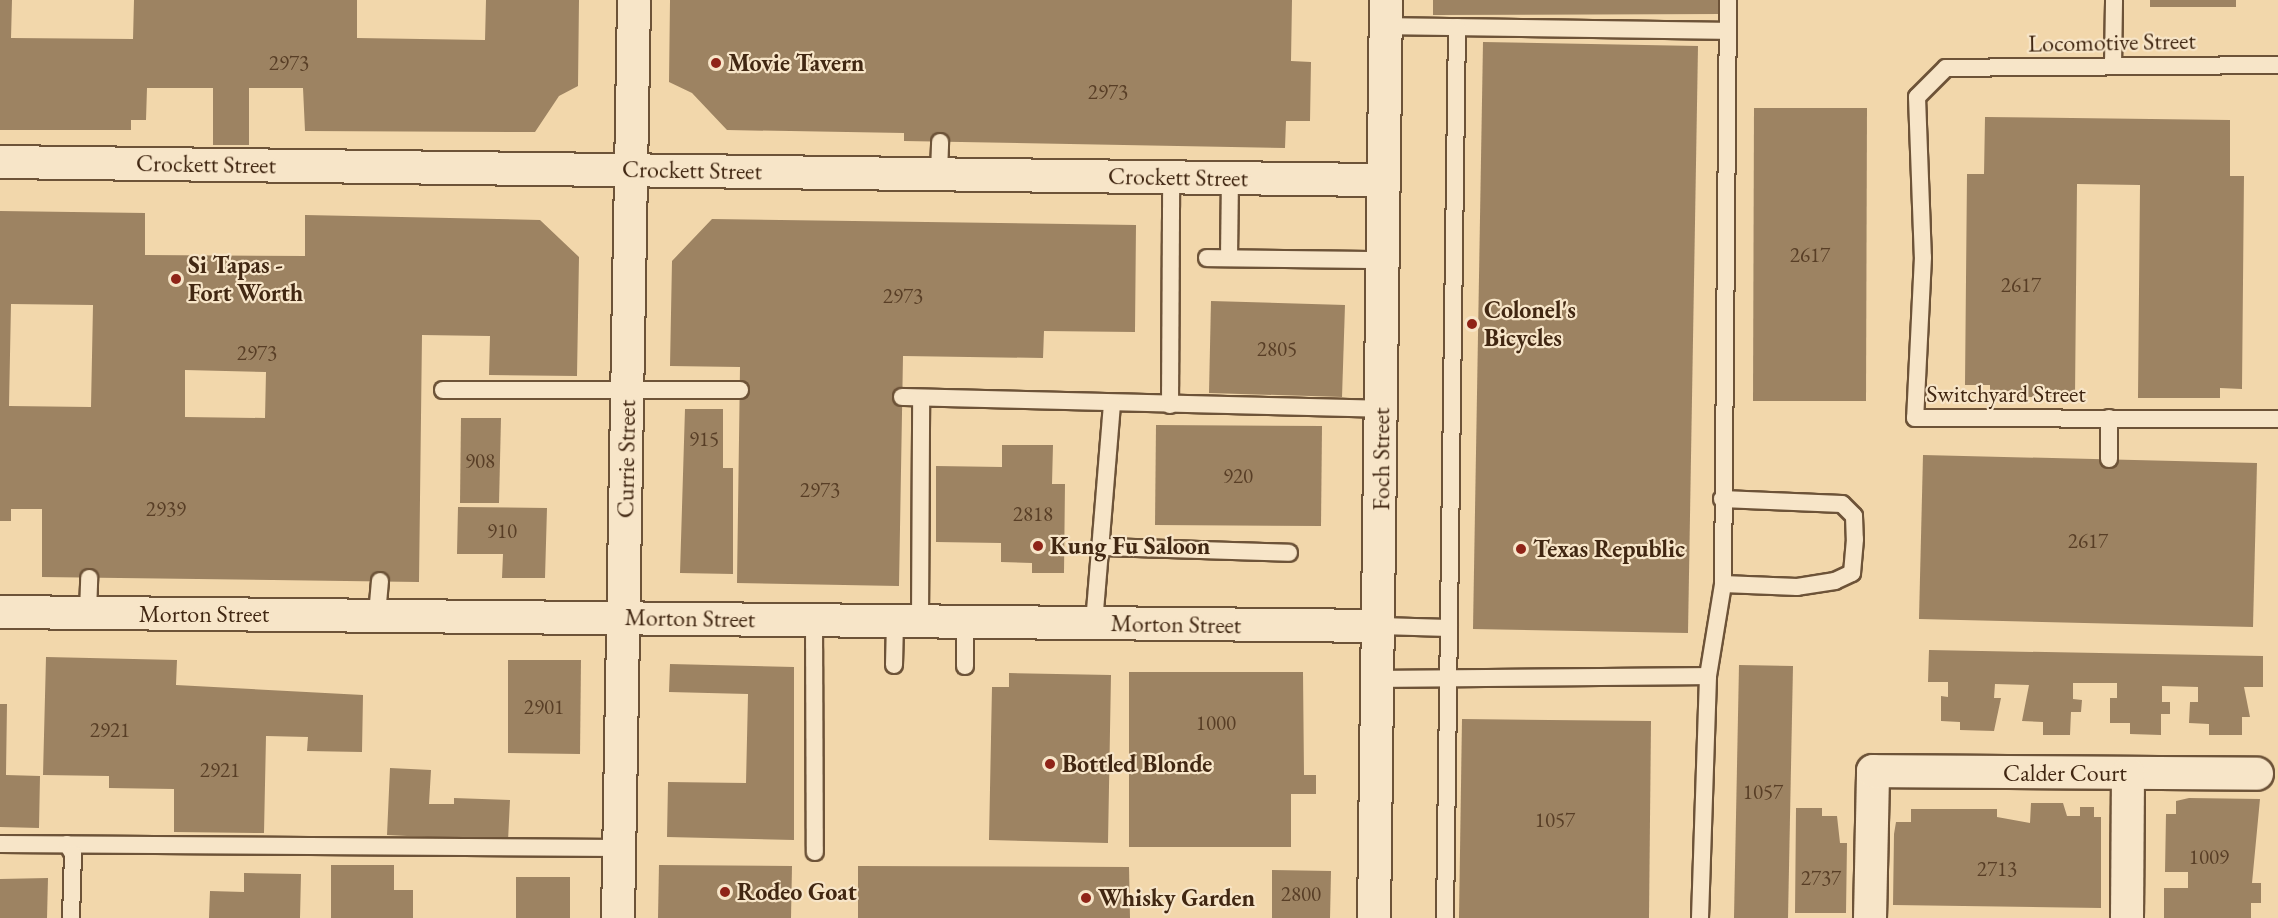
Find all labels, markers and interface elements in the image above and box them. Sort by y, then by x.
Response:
street label: Locomotive Street [2028,26,2196,58]
place label: Movie Tavern [728,49,864,77]
house number: 2973 [269,50,309,76]
marker: Movie Tavern [709,56,723,70]
house number: 2973 [1088,79,1128,105]
street label: Crockett Street [136,148,276,180]
street label: Crockett Street [622,154,762,186]
street label: Crockett Street [1108,161,1248,193]
house number: 2617 [1790,242,1830,268]
place label: Si Tapas - Fort Worth [188,251,303,307]
marker: Si Tapas - Fort Worth [169,272,183,286]
house number: 2617 [2001,272,2041,298]
house number: 2973 [883,283,923,309]
place label: Colonel's Bicycles [1484,296,1576,352]
marker: Colonel's Bicycles [1465,317,1479,331]
house number: 2805 [1257,336,1297,362]
house number: 2973 [237,340,277,366]
street label: Switchyard Street [1926,380,2086,408]
street label: Currie Street [611,400,641,518]
street label: Foch Street [1367,407,1395,511]
house number: 915 [689,426,719,452]
house number: 908 [465,448,495,474]
house number: 920 [1223,463,1253,489]
house number: 2973 [800,477,840,503]
house number: 2939 [146,496,186,522]
house number: 2818 [1013,501,1053,527]
house number: 910 [487,518,517,544]
house number: 2617 [2068,528,2108,554]
place label: Kung Fu Saloon [1050,532,1210,560]
place label: Texas Republic [1533,535,1685,563]
marker: Kung Fu Saloon [1031,539,1045,553]
marker: Texas Republic [1514,542,1528,556]
street label: Morton Street [139,600,269,628]
street label: Morton Street [624,602,756,634]
street label: Morton Street [1110,608,1242,640]
house number: 2901 [524,694,564,720]
house number: 1000 [1196,710,1236,736]
house number: 2921 [90,717,130,743]
place label: Bottled Blonde [1062,750,1212,778]
house number: 2921 [200,757,240,783]
marker: Bottled Blonde [1043,757,1057,771]
street label: Calder Court [2003,759,2127,787]
house number: 1057 [1743,779,1783,805]
house number: 1057 [1535,807,1575,833]
house number: 1009 [2189,844,2229,870]
house number: 2713 [1977,856,2017,882]
house number: 2737 [1801,865,1841,891]
place label: Rodeo Goat [737,878,857,906]
house number: 2800 [1281,881,1321,907]
place label: Whisky Garden [1098,884,1255,912]
marker: Rodeo Goat [718,885,732,899]
marker: Whisky Garden [1079,891,1093,905]

